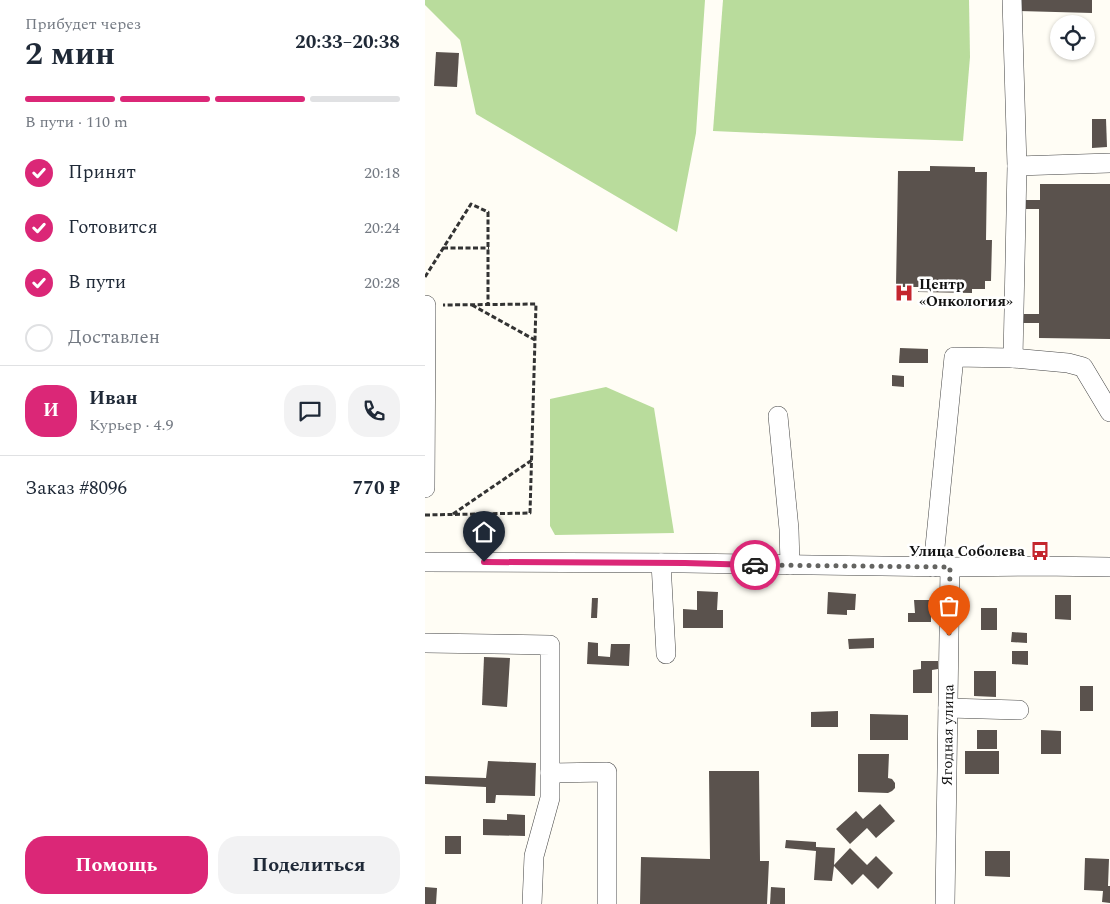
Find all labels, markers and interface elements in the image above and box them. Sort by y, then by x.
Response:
text: Прибудет через [25,12,141,36]
map controls [1050,15,1095,60]
button: locate [1050,15,1095,60]
text: 20:33–20:38 [295,28,400,57]
text: 2 мин [25,30,115,79]
text: В пути · 110 m [25,110,128,134]
text: Принят [68,158,136,187]
icon: check [25,159,53,187]
text: 20:18 [364,161,400,185]
text: Готовится [68,213,158,242]
icon: check [25,214,53,242]
text: 20:24 [364,216,400,240]
text: В пути [68,268,126,297]
icon: check [25,269,53,297]
text: 20:28 [364,271,400,295]
place label: Центр «Онкология» [919,273,1013,313]
hospital icon: Центр «Онкология» [893,282,915,304]
text: Доставлен [68,323,160,352]
text: Иван [89,384,138,413]
button: chat [284,385,336,437]
button: phone [348,385,400,437]
text: И [43,396,59,425]
text: Курьер · 4.9 [89,413,174,437]
text: Заказ #8096 [25,474,127,503]
text: 770 ₽ [353,474,400,503]
pin [463,511,505,562]
icon: home [470,518,498,546]
courier [730,540,780,590]
place label: Улица Соболева [909,540,1025,563]
bus stop icon: Улица Соболева [1029,540,1051,562]
icon: car [741,551,769,579]
pin [928,585,970,636]
icon: bag [935,592,963,620]
street label: Ягодная улица [936,683,960,786]
button: Помощь [25,836,208,894]
button: Поделиться [218,836,400,894]

